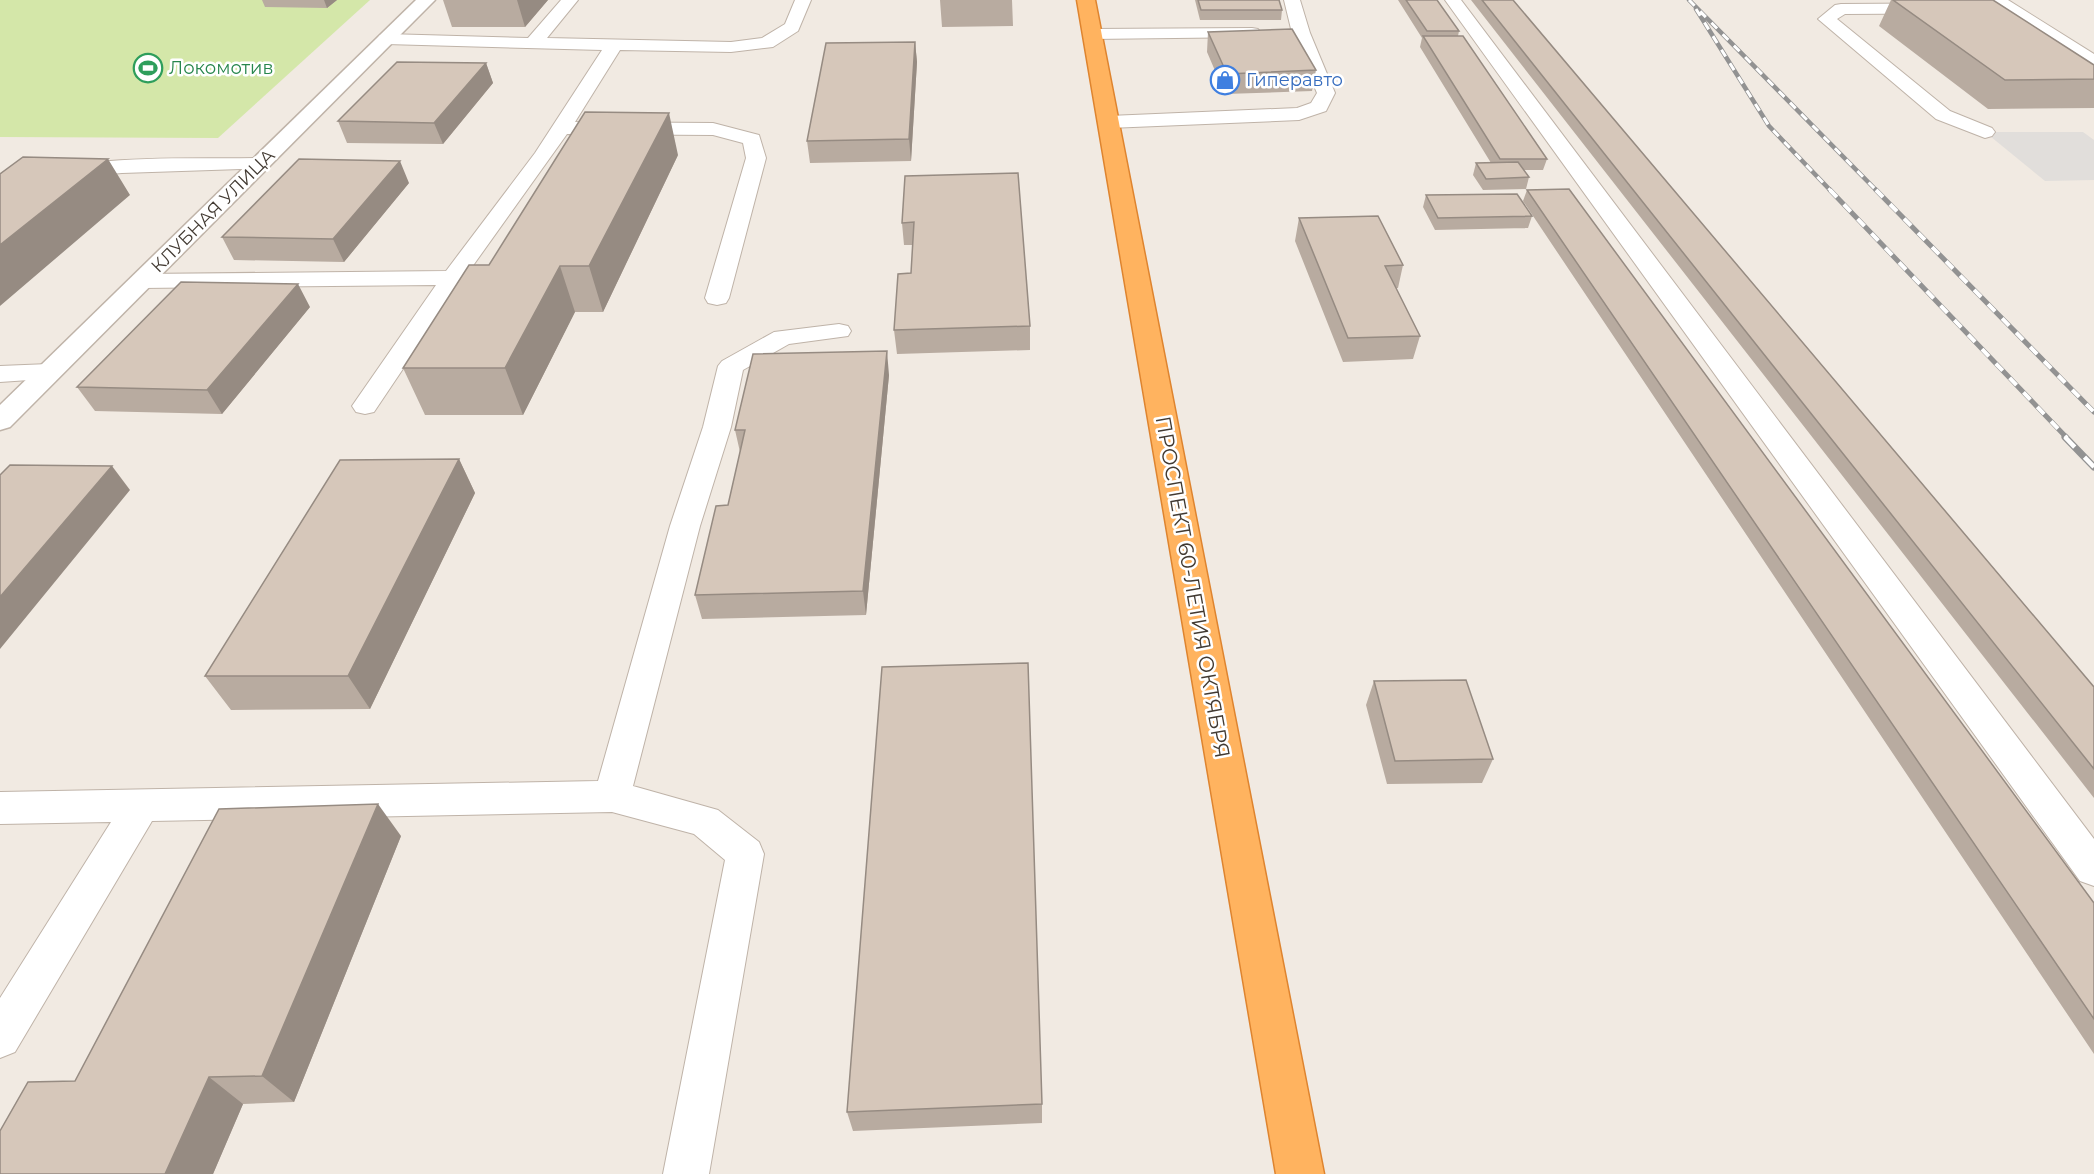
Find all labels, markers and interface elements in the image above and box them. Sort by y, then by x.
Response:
sports icon: Локомотив [132,52,164,84]
place label: Локомотив [169,57,273,79]
shop icon: Гиперавто [1209,64,1241,96]
place label: Гиперавто [1246,69,1343,91]
street label: КЛУБНАЯ УЛИЦА [147,144,280,277]
street label: ПРОСПЕКТ 60-ЛЕТИЯ ОКТЯБРЯ [1151,414,1235,760]

